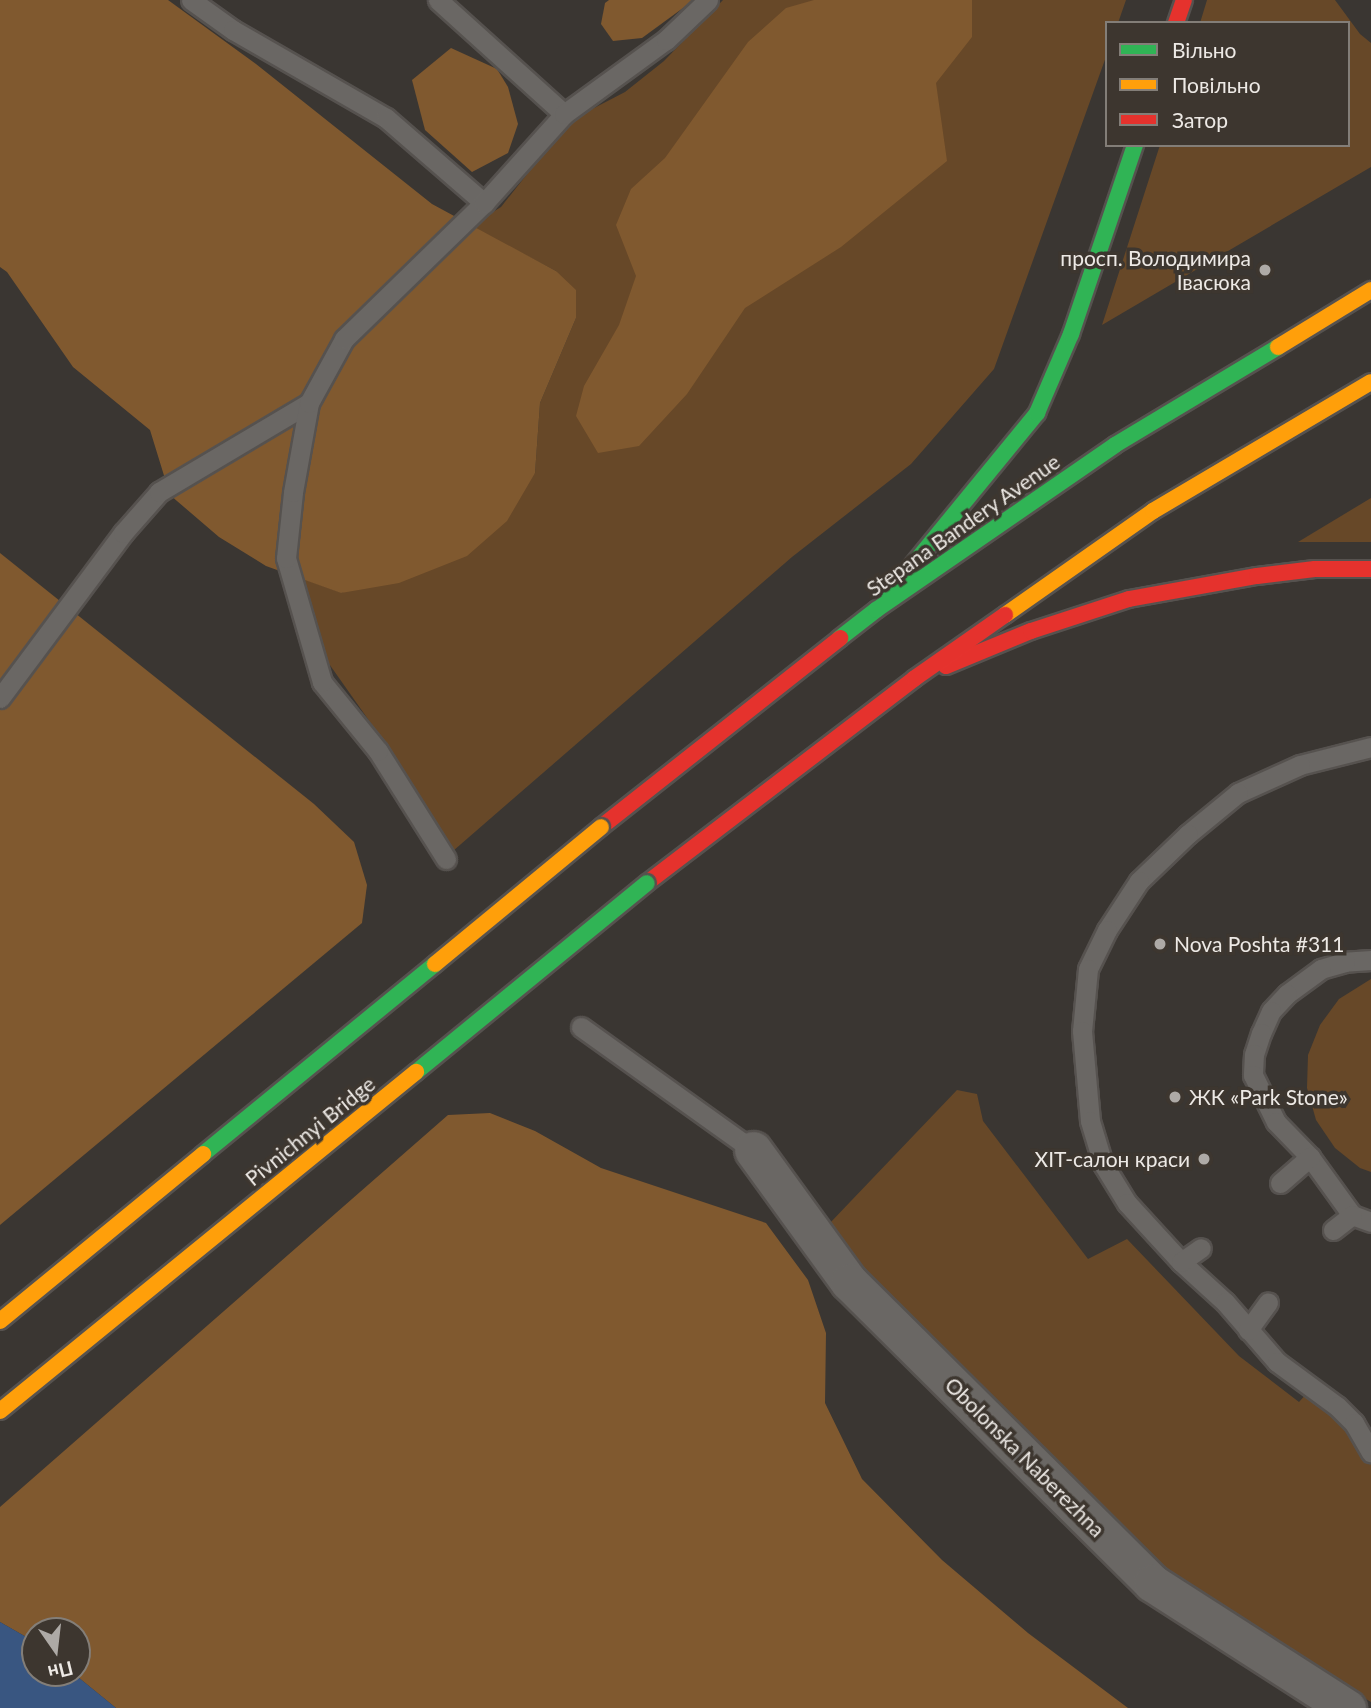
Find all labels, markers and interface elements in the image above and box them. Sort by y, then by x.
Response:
legend [1105,21,1350,147]
text: Вільно [1172,37,1236,62]
text: Повільно [1172,72,1261,97]
text: Затор [1172,107,1228,132]
place label: просп. Володимира Івасюка [1060,245,1251,295]
marker: просп. Володимира Івасюка [1257,262,1273,278]
street label: Stepana Bandery Avenue [861,448,1065,602]
place label: Nova Poshta #311 [1174,931,1344,957]
marker: Nova Poshta #311 [1152,936,1168,952]
street label: Pivnichnyi Bridge [240,1071,380,1191]
place label: ЖК «Park Stone» [1189,1084,1348,1110]
marker: ЖК «Park Stone» [1167,1089,1183,1105]
place label: ХІТ-салон краси [1035,1146,1190,1172]
marker: ХІТ-салон краси [1196,1151,1212,1167]
street label: Obolonska Naberezhna [940,1372,1110,1542]
north arrow [21,1617,91,1687]
text: Пн [46,1657,76,1685]

